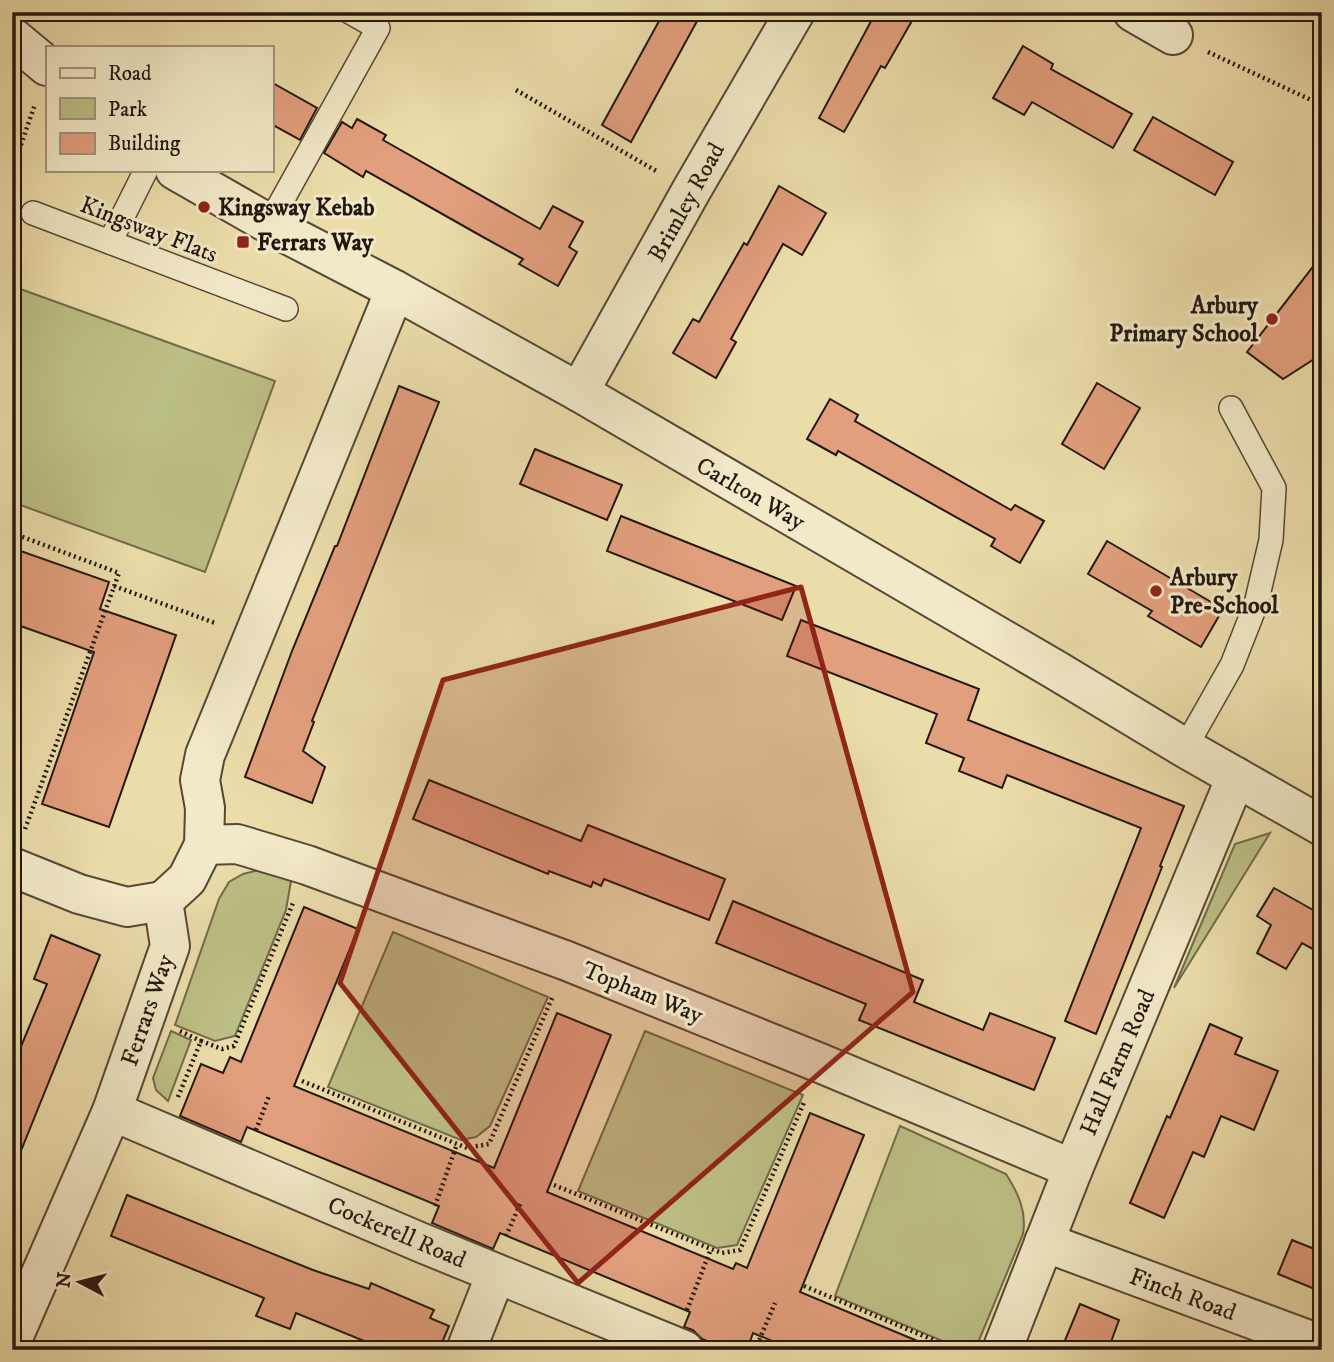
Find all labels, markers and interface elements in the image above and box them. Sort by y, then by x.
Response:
legend [46,46,273,172]
text: Road [108,61,152,87]
text: Park [108,97,148,123]
text: Building [108,131,181,157]
street label: Brimley Road [642,138,732,267]
street label: Kingsway Flats [76,190,222,270]
place label: Kingsway Kebab [218,193,374,223]
marker: Kingsway Kebab [196,199,212,215]
place label: Ferrars Way [257,228,374,258]
marker: Ferrars Way [235,234,251,250]
place label: Arbury Primary School [1109,291,1259,349]
marker: Arbury Primary School [1264,311,1280,327]
street label: Carlton Way [691,451,811,537]
place label: Arbury Pre-School [1169,563,1279,621]
marker: Arbury Pre-School [1148,583,1164,599]
street label: Ferrars Way [115,950,181,1070]
street label: Topham Way [578,955,708,1031]
street label: Hall Farm Road [1074,985,1162,1140]
street label: Cockerell Road [323,1190,470,1276]
north arrow [46,1246,116,1316]
street label: Finch Road [1125,1262,1240,1328]
text: N [52,1271,77,1289]

